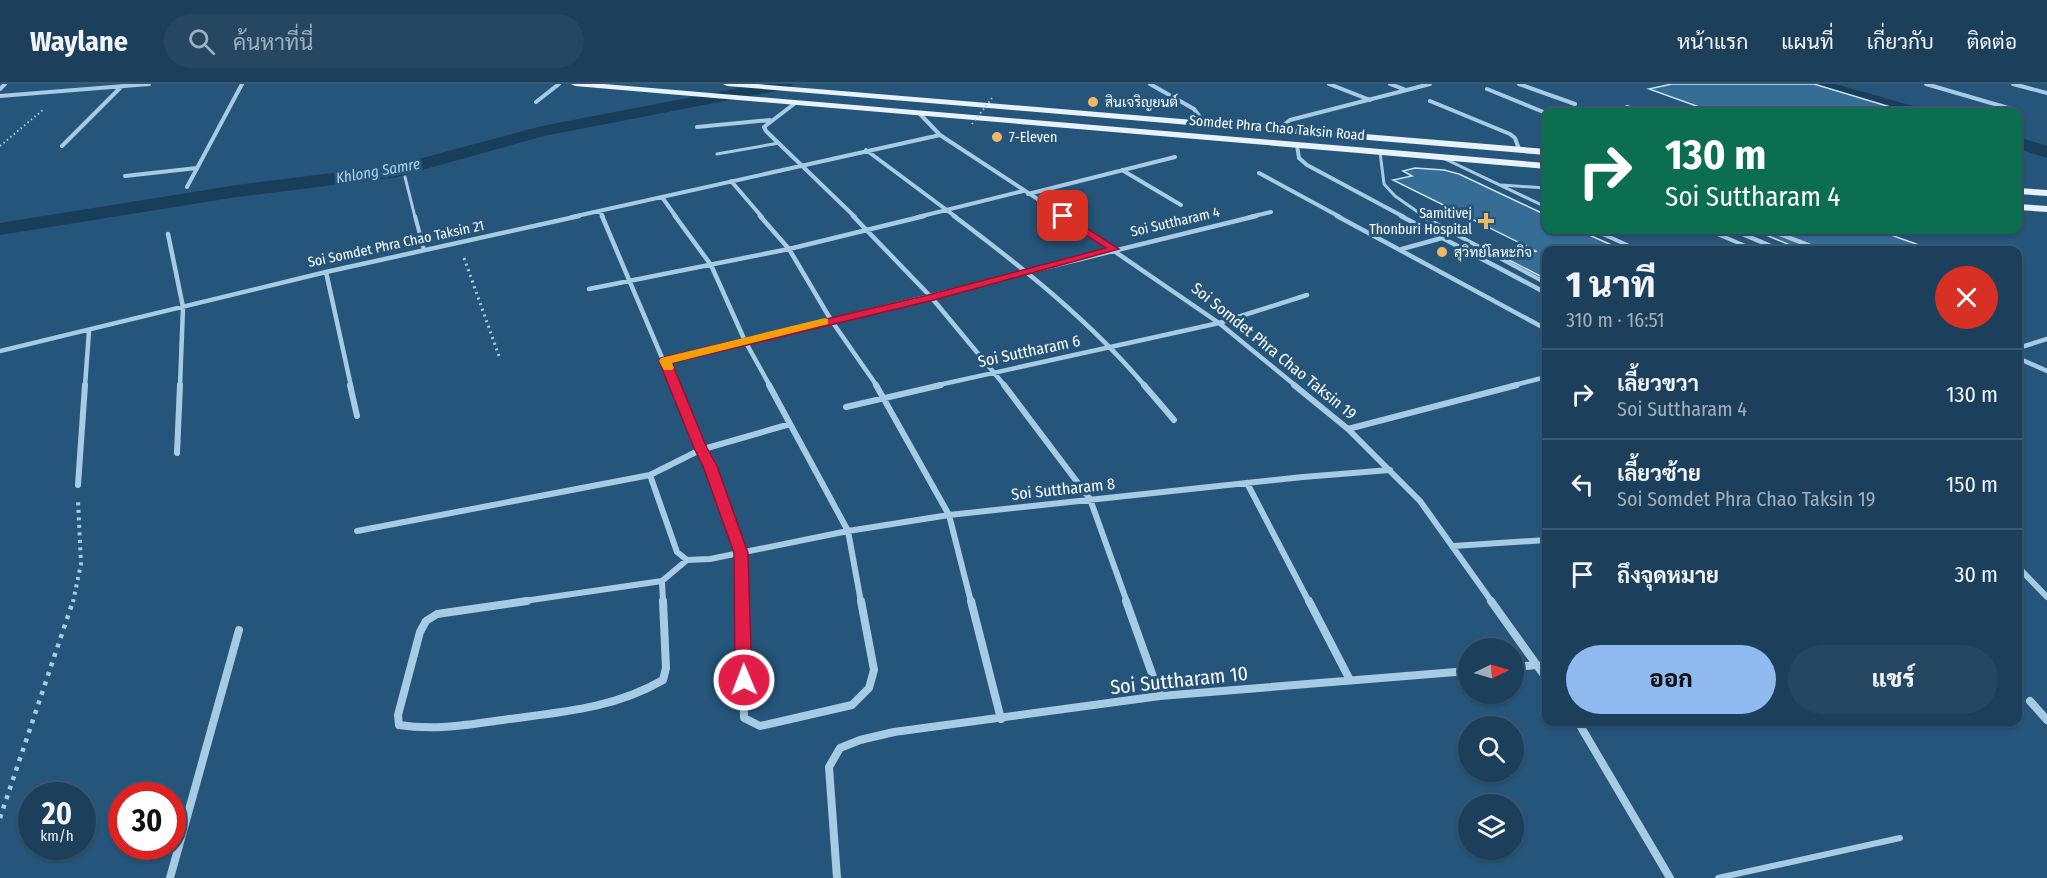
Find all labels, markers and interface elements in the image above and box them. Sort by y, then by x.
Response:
search box [164,14,584,68]
text: Waylane [30,25,128,58]
icon: search [185,25,218,58]
text: ค้นหาที่นี่ [233,29,313,56]
text: หน้าแรก [1677,29,1748,55]
text: แผนที่ [1781,29,1834,55]
text: เกี่ยวกับ [1867,29,1934,55]
text: ติดต่อ [1967,29,2017,55]
place label: สินเจริญยนต์ [1105,93,1178,111]
marker: สินเจริญยนต์ [1086,95,1100,109]
street label: Somdet Phra Chao Taksin Road [1188,112,1366,144]
place label: 7-Eleven [1009,129,1057,146]
marker: 7-Eleven [990,130,1004,144]
text: 130 m [1665,130,1766,180]
icon: right [1566,132,1644,210]
water label: Khlong Samre [335,155,421,187]
text: Soi Suttharam 4 [1665,181,1840,213]
pin [1037,190,1088,241]
icon: arrive [1046,199,1079,232]
street label: Soi Suttharam 4 [1129,203,1221,241]
place label: Samitivej Thonburi Hospital [1369,205,1472,238]
marker: Samitivej Thonburi Hospital [1477,212,1495,230]
street label: Soi Somdet Phra Chao Taksin 21 [306,217,486,271]
place label: สุวิทย์โลหะกิจ [1454,243,1532,262]
marker: สุวิทย์โลหะกิจ [1435,245,1449,259]
text: 1 นาที [1566,263,1656,307]
button: close [1935,266,1998,329]
street label: Soi Somdet Phra Chao Taksin 19 [1188,279,1360,424]
text: 310 m · 16:51 [1566,308,1665,332]
street label: Soi Suttharam 6 [976,331,1082,371]
text: เลี้ยวขวา [1617,370,1699,397]
icon: right [1566,378,1599,411]
text: 130 m [1946,381,1998,408]
text: Soi Suttharam 4 [1617,397,1747,421]
text: เลี้ยวซ้าย [1617,460,1701,487]
icon: left [1566,468,1599,501]
text: 150 m [1946,471,1998,498]
street label: Soi Suttharam 8 [1010,474,1116,504]
text: Soi Somdet Phra Chao Taksin 19 [1617,487,1875,511]
icon: arrive [1566,558,1599,591]
text: 30 m [1955,561,1998,588]
text: ถึงจุดหมาย [1617,562,1719,589]
north arrow [1458,638,1524,704]
map controls [1458,638,1524,860]
button: ออก [1566,645,1776,714]
button: แชร์ [1788,645,1998,714]
position arrow [712,648,776,712]
street label: Soi Suttharam 10 [1109,661,1249,699]
button: search [1458,716,1524,782]
speed limit sign: 30 [108,782,186,860]
button: layers [1458,794,1524,860]
text: 20 [42,796,72,832]
text: km/h [40,827,74,845]

